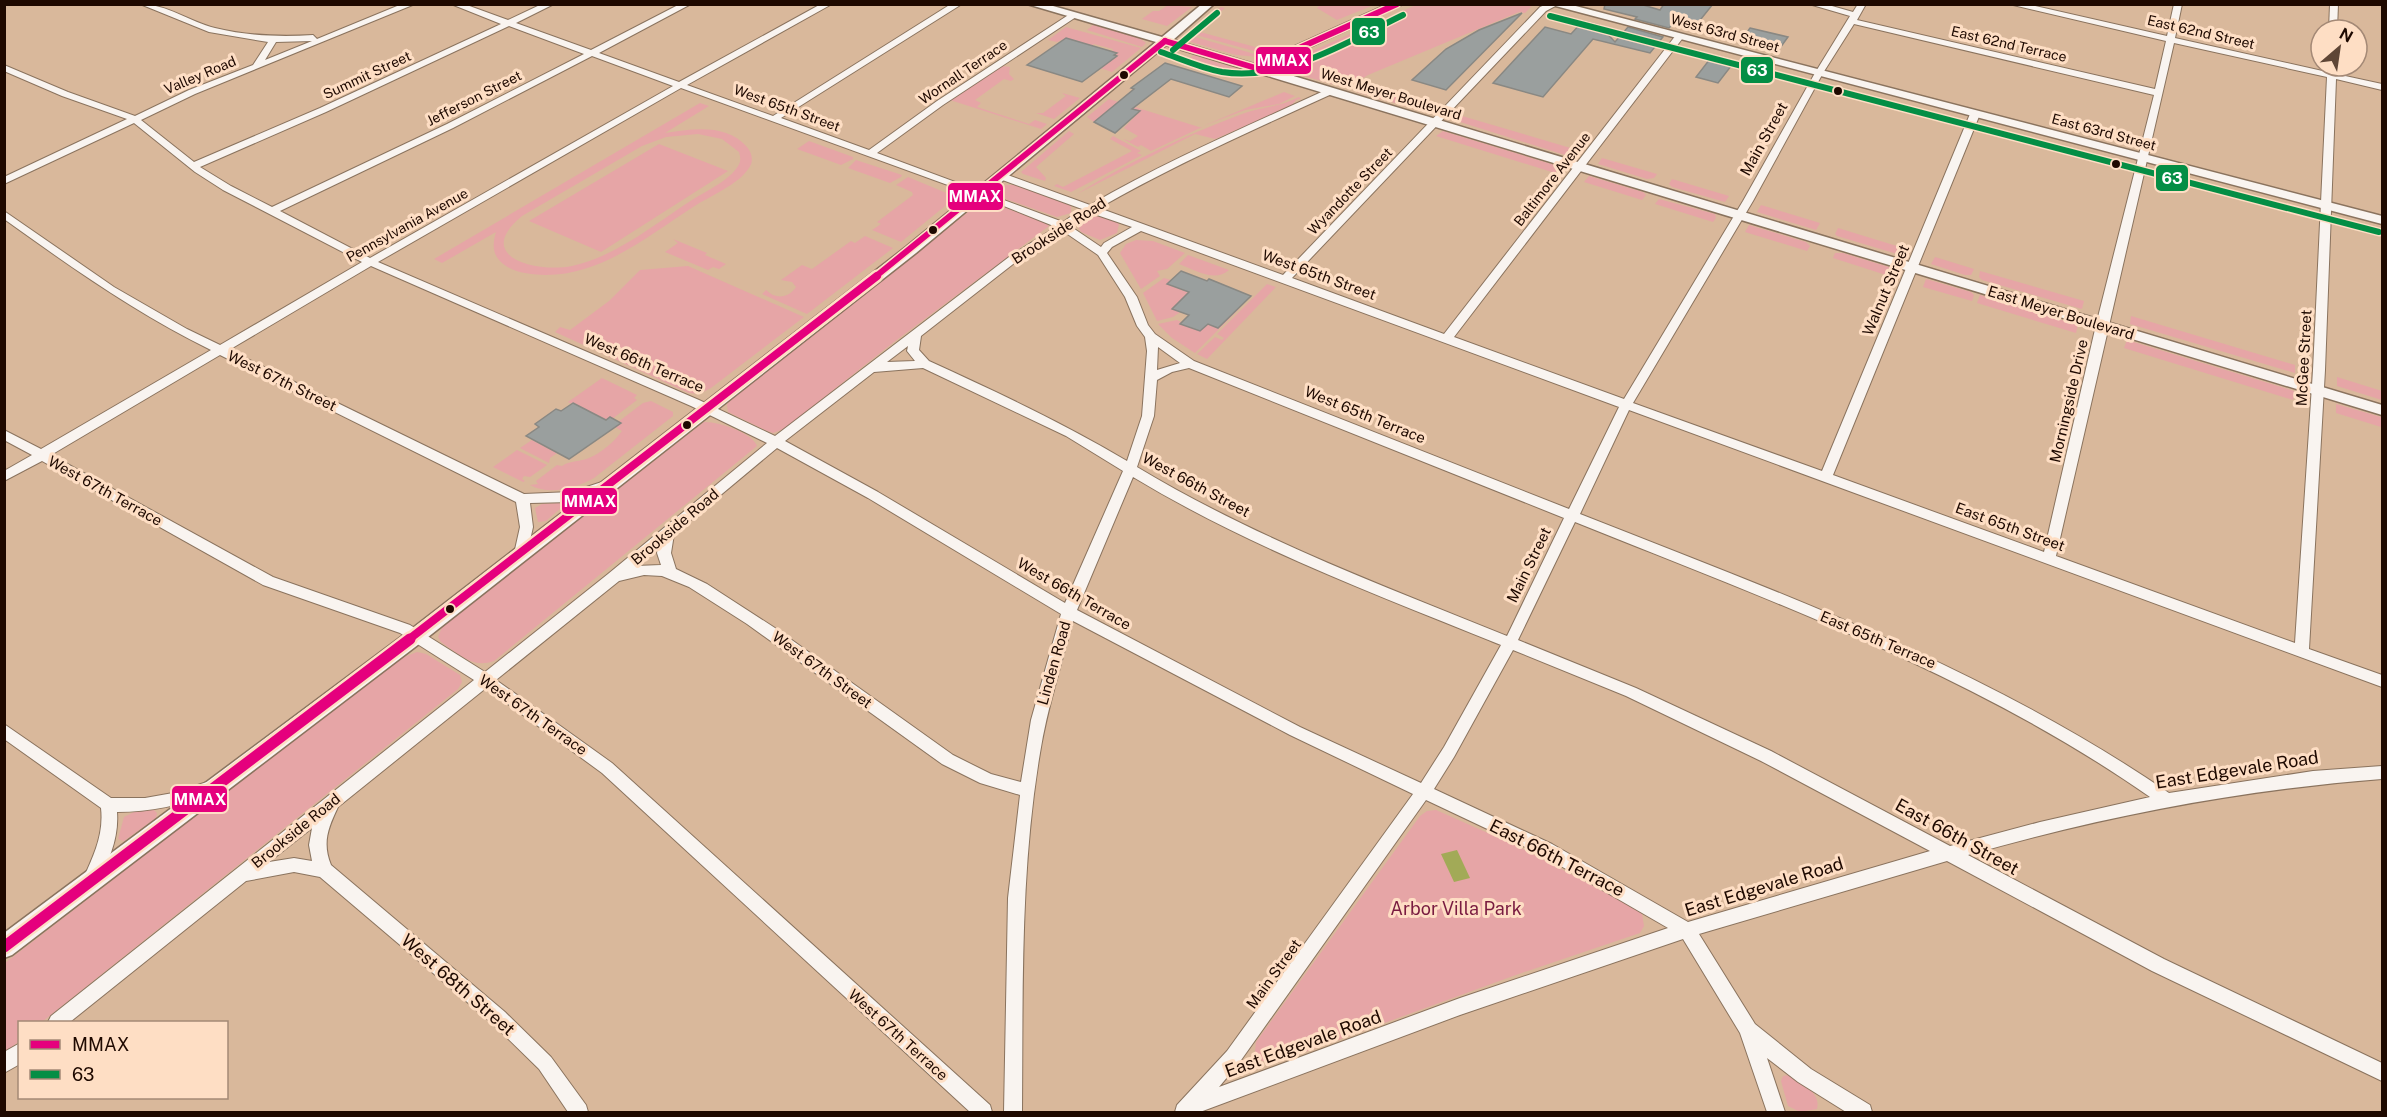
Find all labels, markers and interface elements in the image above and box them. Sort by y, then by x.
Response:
street label: West 63rd Street [1669,11,1781,55]
street label: East 62nd Street [2146,12,2256,52]
line badge: 63 [1351,17,1386,46]
north arrow [2309,18,2369,78]
text: 63 [1358,23,1380,42]
street label: East 62nd Terrace [1950,23,2068,65]
text: N [2336,24,2356,47]
street label: Wornall Terrace [916,37,1010,107]
line badge: MMAX [1255,46,1312,75]
street label: Summit Street [321,48,413,102]
text: MMAX [1257,51,1310,70]
street label: Valley Road [162,53,238,97]
line badge: 63 [1740,56,1774,84]
text: 63 [1746,61,1768,80]
street label: West Meyer Boulevard [1319,65,1463,123]
street label: Jefferson Street [424,67,524,129]
unlabelled marker [1118,69,1130,81]
street label: West 65th Street [732,81,842,135]
unlabelled marker [1832,85,1844,97]
street label: Main Street [1736,99,1791,178]
street label: East 63rd Street [2050,110,2158,154]
street label: Baltimore Avenue [1510,129,1594,229]
street label: Wyandotte Street [1304,144,1396,238]
unlabelled marker [2110,158,2122,170]
line badge: 63 [2155,164,2189,192]
text: 63 [2161,169,2183,188]
line badge: MMAX [947,182,1004,211]
street label: Pennsylvania Avenue [343,185,471,265]
text: MMAX [949,187,1002,206]
street label: Brookside Road [1008,194,1109,267]
unlabelled marker [927,224,939,236]
street label: Walnut Street [1859,242,1912,338]
street label: West 65th Street [1260,246,1379,303]
street label: East Meyer Boulevard [1986,282,2136,343]
street label: McGee Street [2292,309,2315,407]
street label: West 66th Terrace [582,330,707,395]
street label: Morningside Drive [2046,338,2091,464]
street label: West 67th Street [225,347,340,414]
street label: West 65th Terrace [1302,383,1428,447]
unlabelled marker [681,419,693,431]
street label: West 66th Street [1139,449,1253,520]
street label: West 67th Terrace [45,452,165,529]
street label: Brookside Road [628,485,722,568]
line badge: MMAX [561,487,618,515]
text: MMAX [564,492,617,511]
street label: East 65th Street [1953,499,2067,554]
street label: Main Street [1503,524,1554,605]
street label: West 66th Terrace [1014,554,1134,633]
unlabelled marker [444,603,456,615]
street label: East 65th Terrace [1818,607,1939,672]
street label: Linden Road [1033,619,1074,707]
street label: West 67th Street [769,628,876,712]
street label: West 67th Terrace [476,671,591,758]
street label: East Edgevale Road [2154,746,2320,793]
line badge: MMAX [171,785,228,813]
text: MMAX [174,790,227,809]
street label: Brookside Road [248,790,343,871]
street label: East 66th Street [1892,794,2023,879]
street label: East 66th Terrace [1486,814,1628,901]
street label: East Edgevale Road [1682,852,1846,921]
park label: Arbor Villa Park [1390,898,1522,919]
street label: West 68th Street [397,930,519,1040]
street label: Main Street [1243,936,1305,1012]
street label: West 67th Terrace [845,986,952,1084]
street label: East Edgevale Road [1222,1005,1384,1082]
legend [18,1021,228,1099]
text: MMAX [72,1034,129,1055]
text: 63 [72,1064,94,1085]

